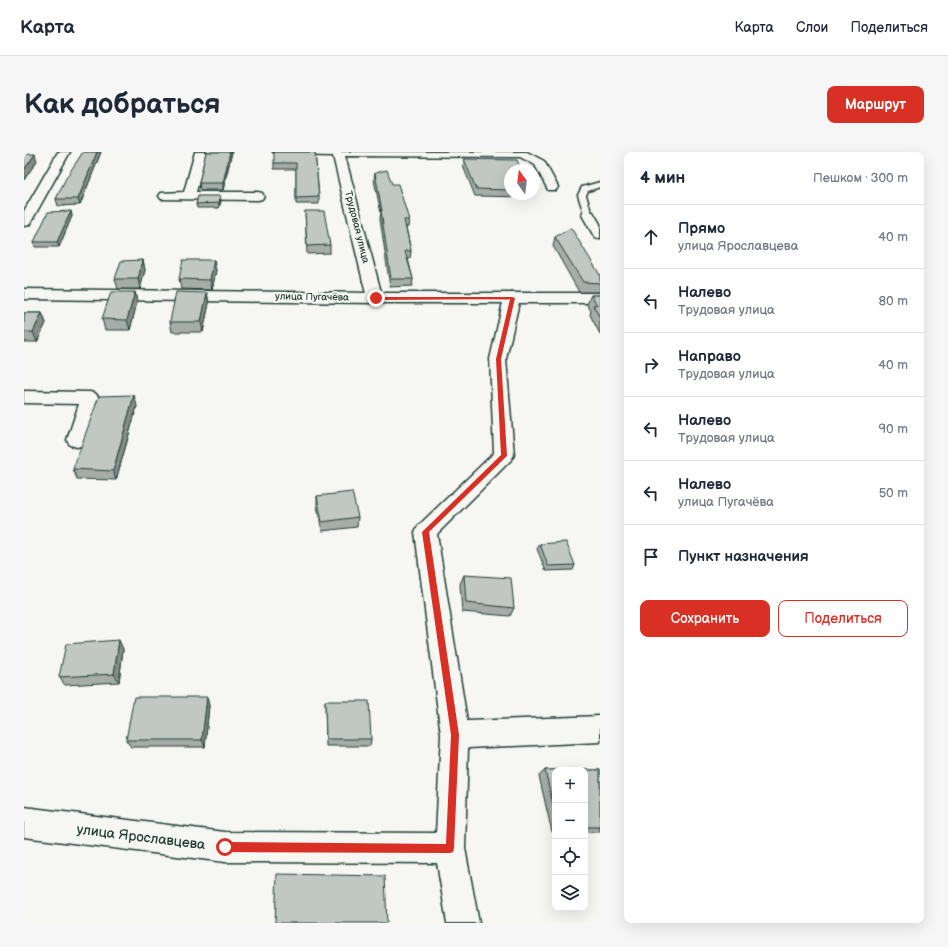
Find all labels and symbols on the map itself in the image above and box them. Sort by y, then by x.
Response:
north arrow [504,164,540,200]
street label: Трудовая улица [342,189,372,265]
route end [367,289,385,307]
street label: улица Пугачёва [275,290,349,304]
street label: улица Ярославцева [76,821,207,853]
route start [216,838,234,856]

